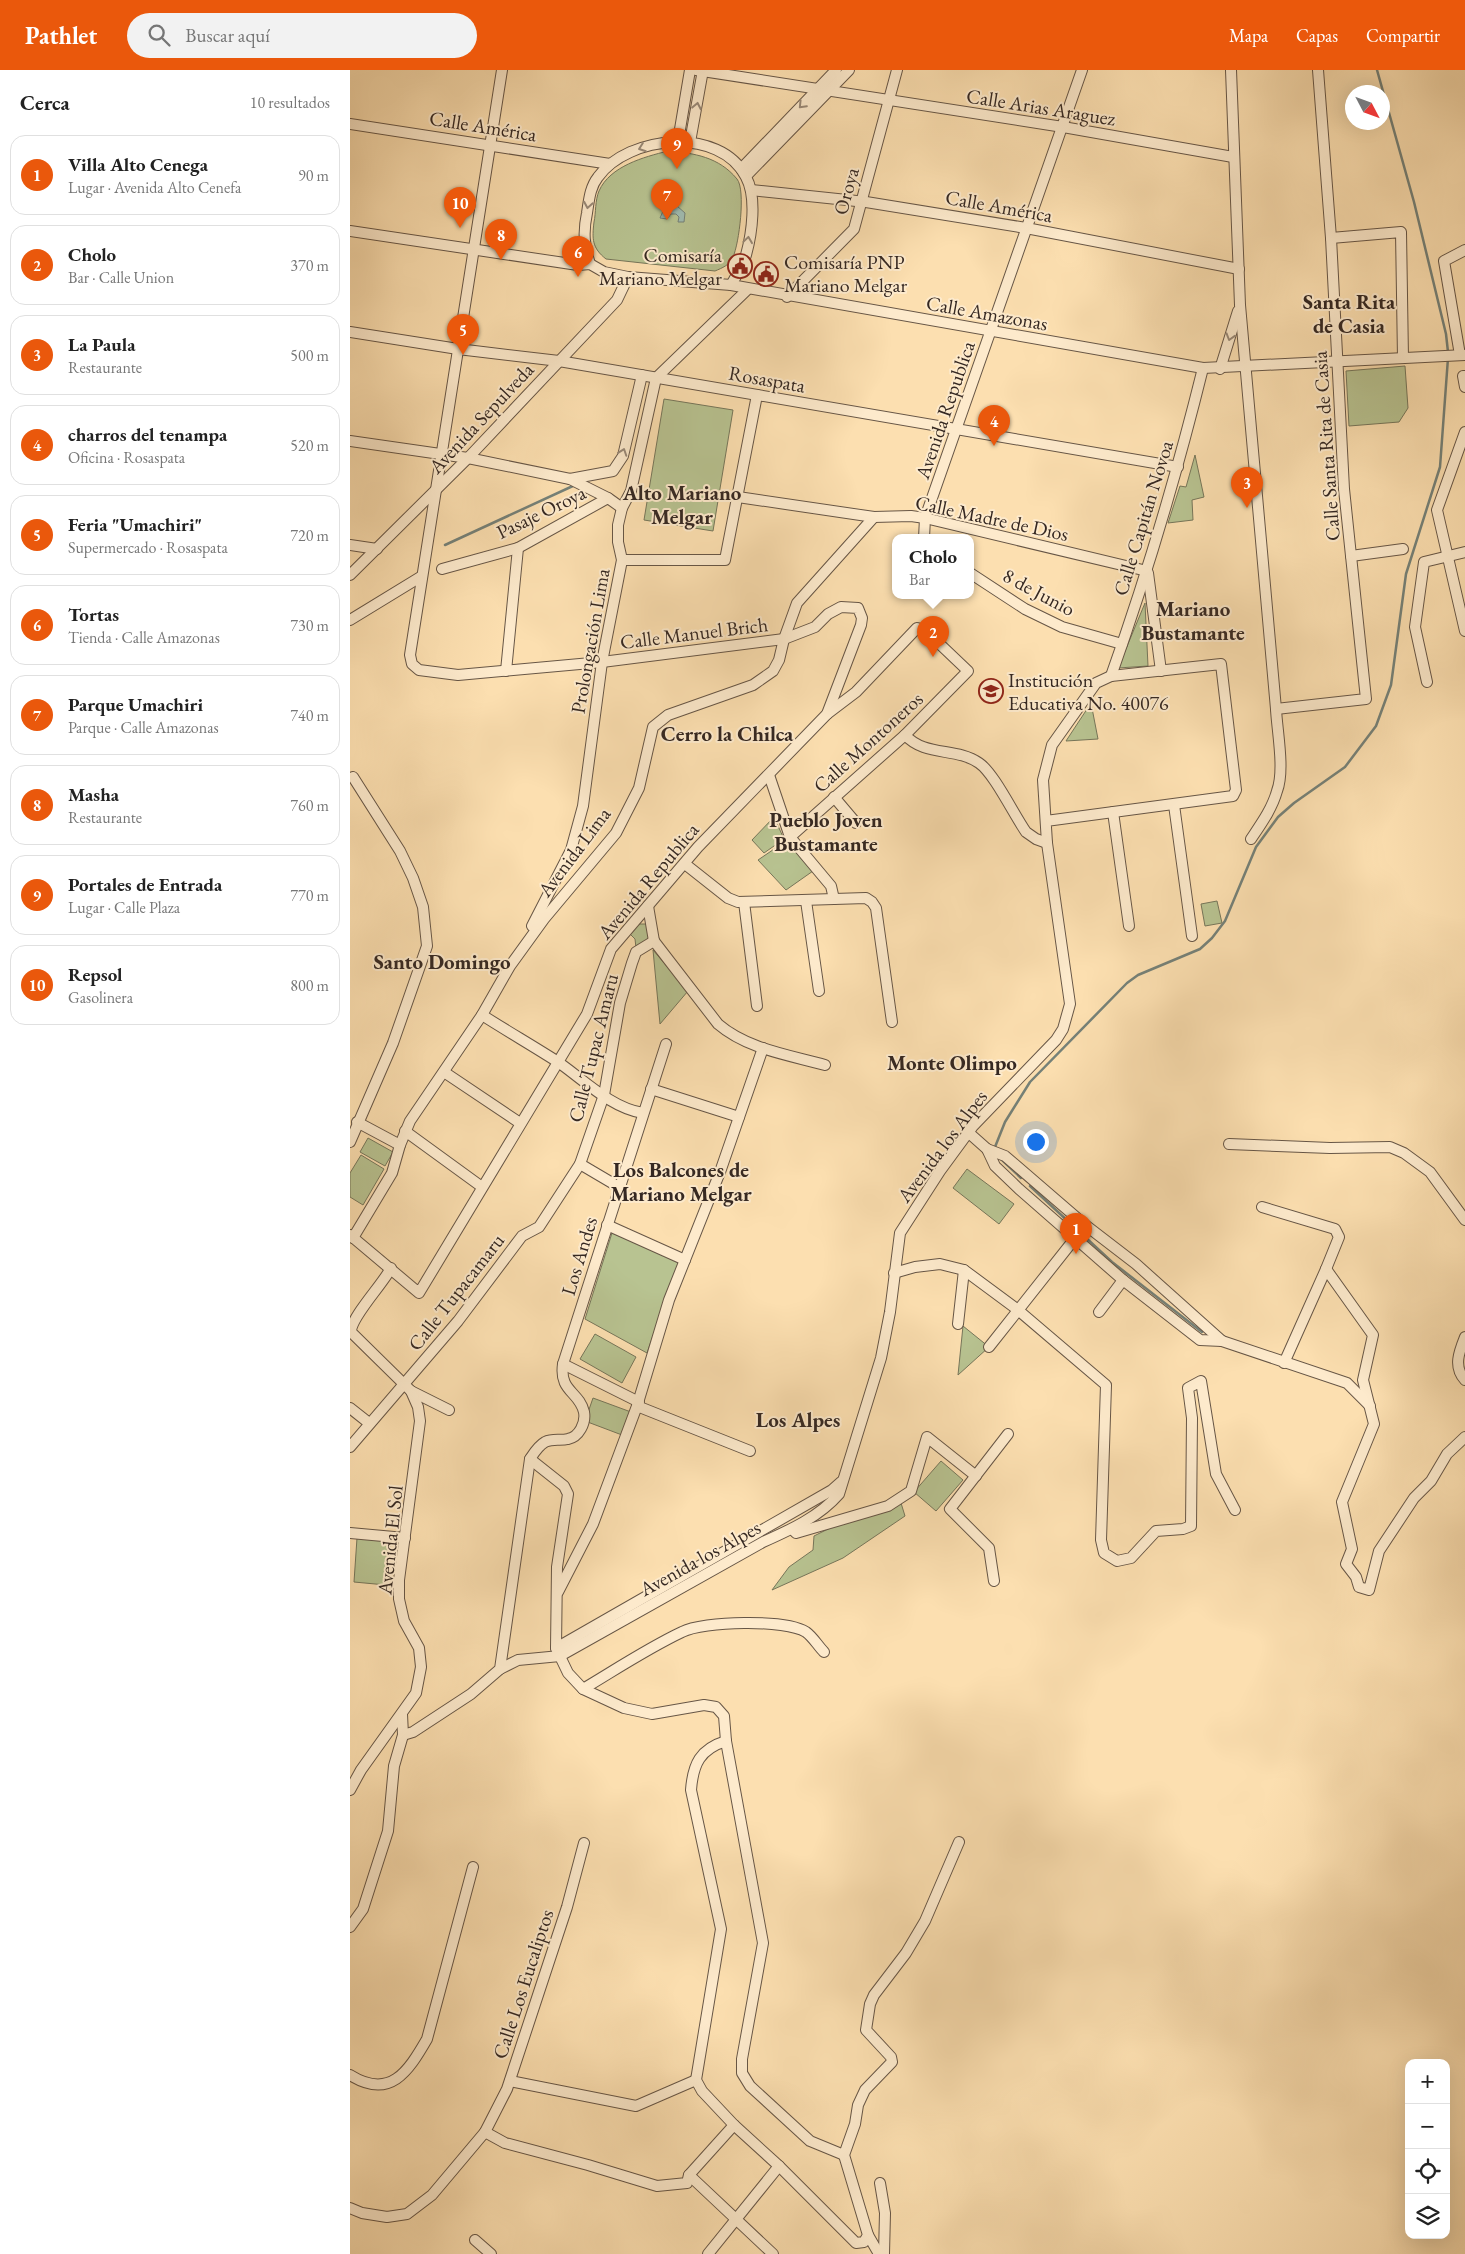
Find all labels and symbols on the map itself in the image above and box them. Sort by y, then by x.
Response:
street label: Calle Arias Araguez [965,82,1118,132]
north arrow [1345,85,1390,130]
one-way arrow [799,99,808,108]
one-way arrow [691,102,701,110]
street label: Calle América [428,105,538,147]
pin: 9 [661,128,693,169]
one-way arrow [639,142,647,152]
street label: Oroya [827,165,865,217]
pin: 7 [651,179,683,220]
street label: Calle América [943,184,1055,228]
pin: 10 [444,187,476,228]
one-way arrow [583,201,594,210]
pin: 8 [485,219,517,260]
pin: 6 [562,236,594,277]
one-way arrow [742,236,753,244]
place label: Comisaría Mariano Melgar [599,242,722,291]
place label: Comisaría PNP Mariano Melgar [784,249,908,298]
public building icon: Comisaría Mariano Melgar [727,253,753,279]
public building icon: Comisaría PNP Mariano Melgar [753,261,779,287]
district label: Santa Rita de Casia [1303,288,1396,339]
street label: Calle Amazonas [924,290,1050,336]
pin: 5 [447,314,479,355]
one-way arrow [1226,332,1236,341]
street label: Avenida Republica [909,337,981,484]
street label: Calle Santa Rita de Casia [1306,350,1346,542]
street label: Avenida Sepulveda [422,357,539,480]
street label: Rosaspata [727,359,807,399]
pin: 4 [978,405,1010,446]
street label: Calle Capitán Novoa [1107,437,1179,599]
one-way arrow [617,448,627,456]
pin: 3 [1231,467,1263,508]
street label: Pasaje Oroya [492,479,590,545]
district label: Alto Mariano Melgar [622,479,742,530]
street label: Calle Madre de Dios [913,489,1071,547]
street label: 8 de Junio [998,562,1080,622]
street label: Prolongación Lima [564,566,616,716]
district label: Mariano Bustamante [1141,595,1245,646]
street label: Calle Manuel Brich [619,611,769,655]
pin: 2 [917,616,949,657]
place label: Institución Educativa No. 40076 [1008,667,1169,716]
school or university icon: Institución Educativa No. 40076 [978,678,1004,704]
street label: Calle Montoneros [808,686,928,798]
district label: Cerro la Chilca [661,720,794,747]
street label: Avenida Lima [531,802,616,903]
district label: Pueblo Joven Bustamante [769,806,883,857]
street label: Avenida Republica [591,817,704,945]
district label: Santo Domingo [373,948,511,975]
street label: Calle Tupac Amaru [562,971,624,1125]
district label: Monte Olimpo [887,1049,1017,1076]
street label: Avenida los Alpes [891,1084,993,1208]
your location [1023,1129,1049,1155]
district label: Los Balcones de Mariano Melgar [610,1156,752,1207]
pin: 1 [1060,1213,1092,1254]
street label: Los Andes [555,1214,603,1298]
street label: Calle Tupacamaru [402,1228,510,1356]
district label: Los Alpes [756,1406,840,1433]
street label: Avenida El Sol [371,1484,409,1597]
street label: Avenida los Alpes [634,1514,765,1602]
street label: Calle Los Eucaliptos [487,1906,559,2062]

